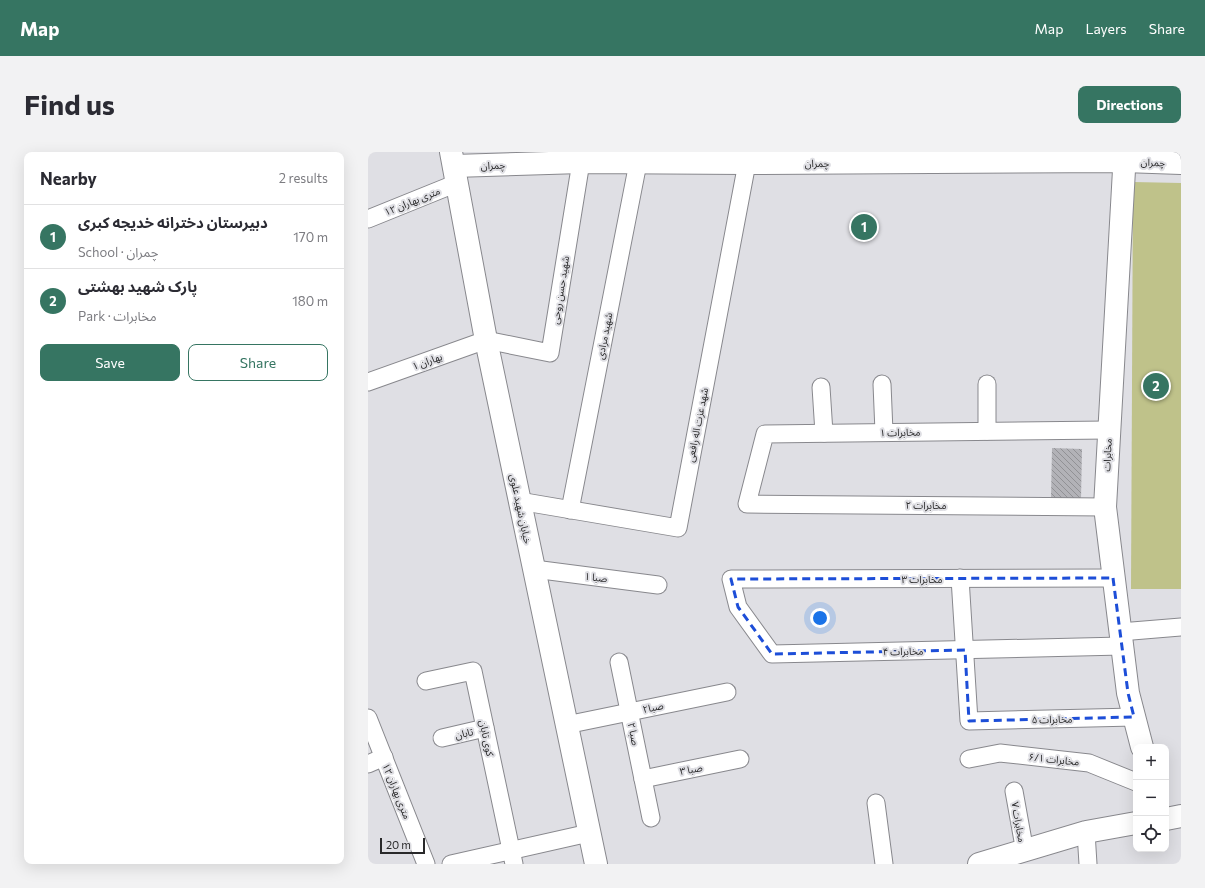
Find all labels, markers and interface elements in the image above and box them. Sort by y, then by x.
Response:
text: Map [20,17,59,40]
text: Map [1035,20,1063,37]
text: Layers [1085,20,1127,37]
text: Share [1149,20,1185,37]
button: Directions [1078,86,1181,123]
text: Find us [24,87,115,121]
street label: چمران [1140,156,1166,169]
street label: چمران [805,157,830,170]
street label: چمران [480,159,506,172]
text: Nearby [40,168,97,189]
text: 2 results [279,170,328,186]
street label: ۱۲ متری بهاران [382,184,442,219]
pin: 1 [851,212,877,242]
text: دبیرستان دخترانه خدیجه کبری [78,213,268,231]
text: 1 [50,229,56,245]
text: 170 m [293,229,328,245]
text: School · چمران [78,244,158,260]
street label: شهید حسن روحی [549,255,572,325]
text: پارک شهید بهشتی [78,277,197,295]
text: 2 [49,293,57,309]
text: 180 m [292,293,328,309]
text: Park · مخابرات [78,308,156,324]
street label: شهید مرادی [594,311,615,361]
button: Save [40,344,180,381]
button: Share [188,344,328,381]
street label: بهاران ۱ [410,350,444,373]
pin: 2 [1143,371,1169,401]
street label: شهد عزت اله رافعی [684,387,711,463]
street label: مخابرات ۱ [879,426,921,439]
street label: مخابرات [1100,438,1115,472]
street label: خیابان شهید علوی [507,473,534,545]
street label: مخابرات ۲ [906,499,946,512]
street label: صبا ۱ [584,570,608,584]
street label: مخابرات ۳ [902,573,942,586]
your location [810,608,830,628]
street label: مخابرات ۴ [882,645,924,658]
street label: صبا۲ [641,699,665,715]
street label: مخابرات ۵ [1031,713,1073,726]
street label: کوی تابان [476,719,497,758]
street label: صبا ۲ [626,721,642,747]
street label: تابان [454,725,474,741]
map controls [1133,744,1169,852]
button: + [1133,744,1169,780]
street label: مخابرات ۶/۱ [1028,750,1080,769]
street label: ۱۲ متری بهاران [379,761,414,821]
street label: صبا ۳ [679,761,703,777]
button: − [1133,780,1169,816]
street label: مخابرات ۷ [1009,801,1028,843]
button: locate [1133,816,1169,852]
scale bar [380,836,425,855]
text: 20 m [386,838,411,851]

